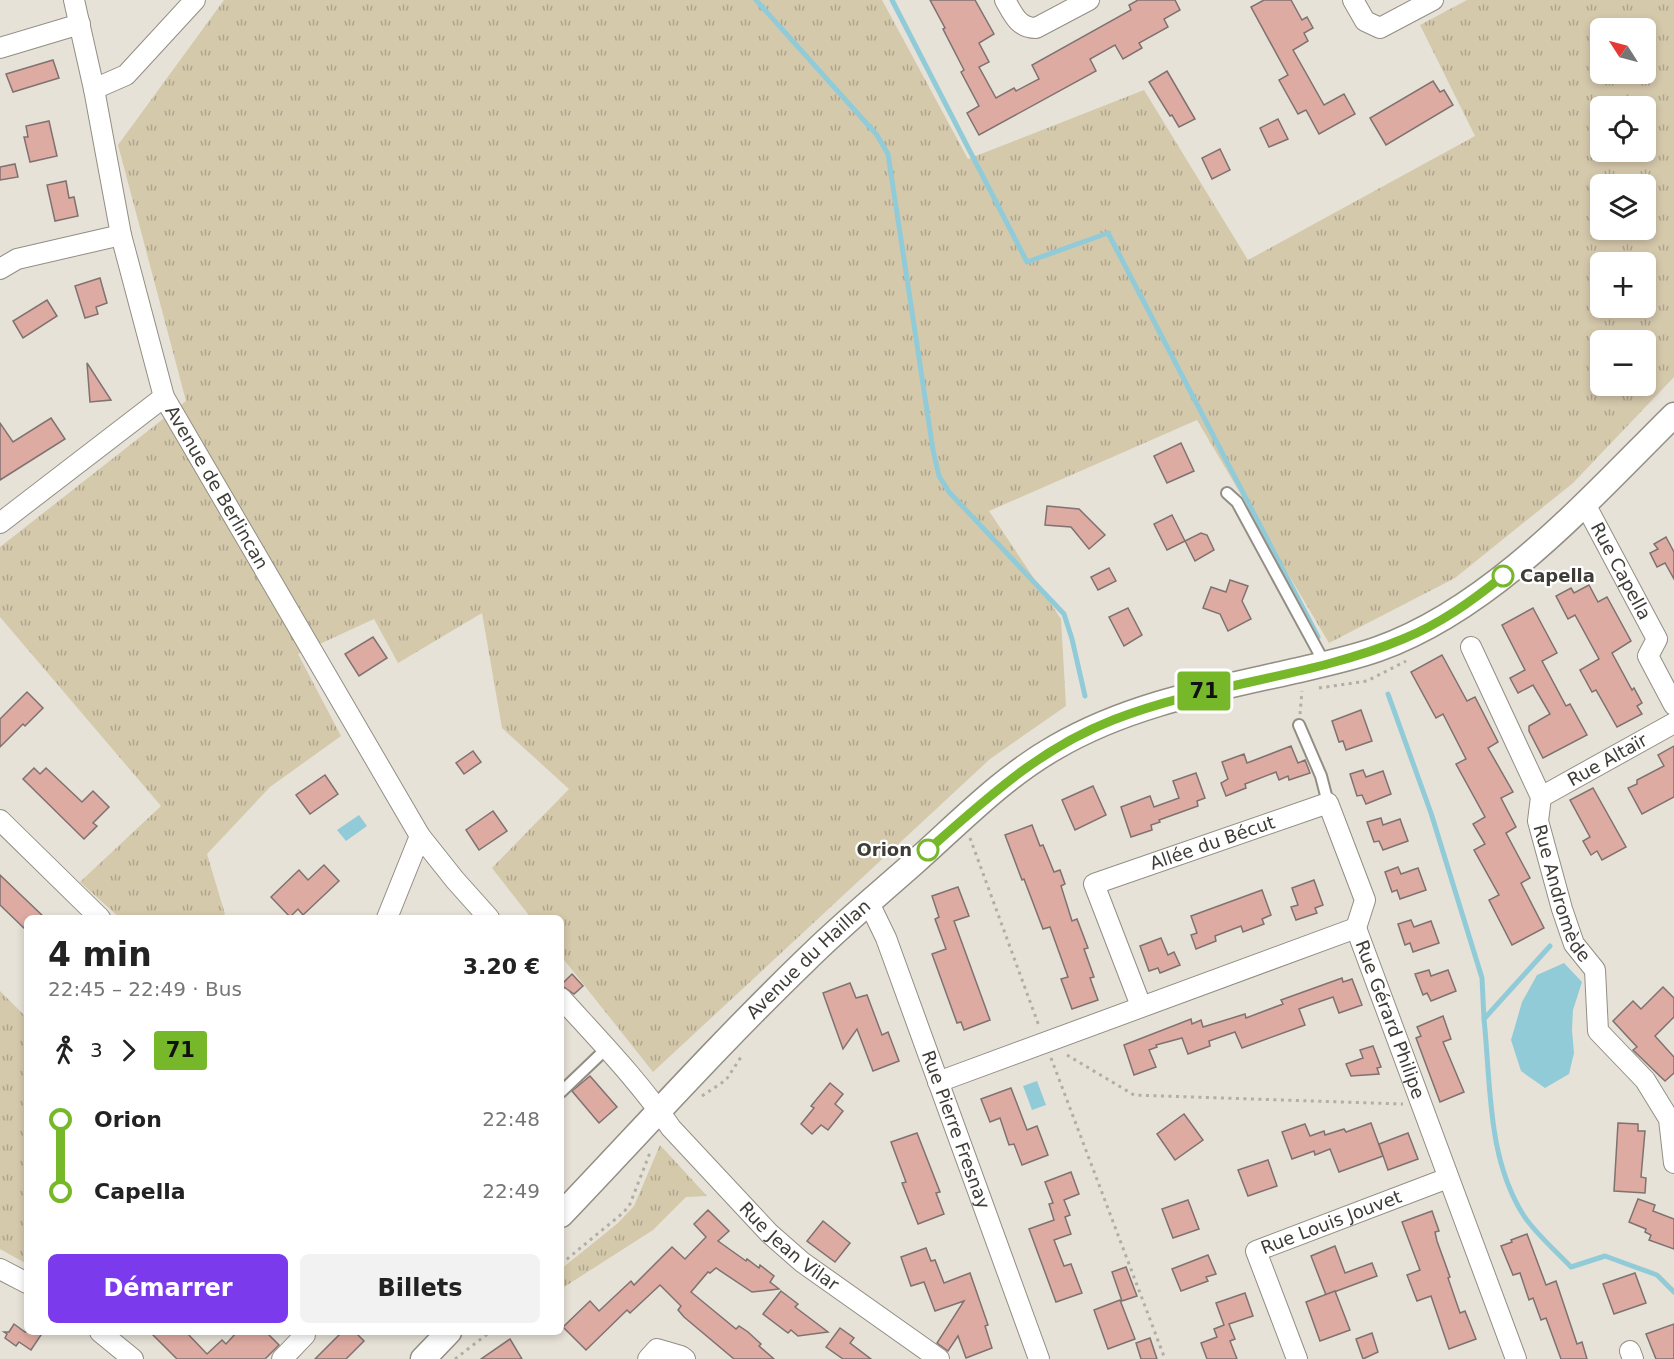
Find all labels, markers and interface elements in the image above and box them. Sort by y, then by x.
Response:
north arrow [1590,18,1656,84]
map controls [1590,18,1656,396]
button: locate [1590,96,1656,162]
button: layers [1590,174,1656,240]
button: + [1590,252,1656,318]
button: − [1590,330,1656,396]
street label: Avenue de Berlincan [161,402,273,573]
street label: Rue Capella [1587,519,1656,623]
marker: Capella [1492,565,1514,587]
place label: Capella [1520,565,1595,586]
line badge: 71 [1177,672,1231,710]
text: 71 [1189,679,1219,703]
street label: Rue Altaïr [1564,729,1651,790]
street label: Allée du Bécut [1147,811,1277,874]
street label: Rue Andromède [1529,822,1595,966]
place label: Orion [856,839,912,860]
marker: Orion [917,839,939,861]
street label: Avenue du Haillan [742,895,874,1023]
text: 4 min [48,935,152,974]
street label: Rue Gérard Philipe [1351,937,1429,1101]
text: 3.20 € [463,954,540,979]
text: 22:45 – 22:49 · Bus [48,977,242,1001]
icon: walk [48,1034,81,1067]
icon: forward [112,1034,145,1067]
text: 3 [90,1038,103,1062]
text: 71 [166,1038,195,1062]
street label: Rue Pierre Fresnay [918,1048,995,1212]
text: Orion [94,1107,162,1132]
text: 22:48 [482,1107,540,1131]
text: Capella [94,1179,186,1204]
text: 22:49 [482,1179,540,1203]
street label: Rue Louis Jouvet [1258,1186,1404,1258]
street label: Rue Jean Vilar [735,1197,843,1295]
button: Démarrer [48,1254,288,1323]
button: Billets [300,1254,540,1323]

